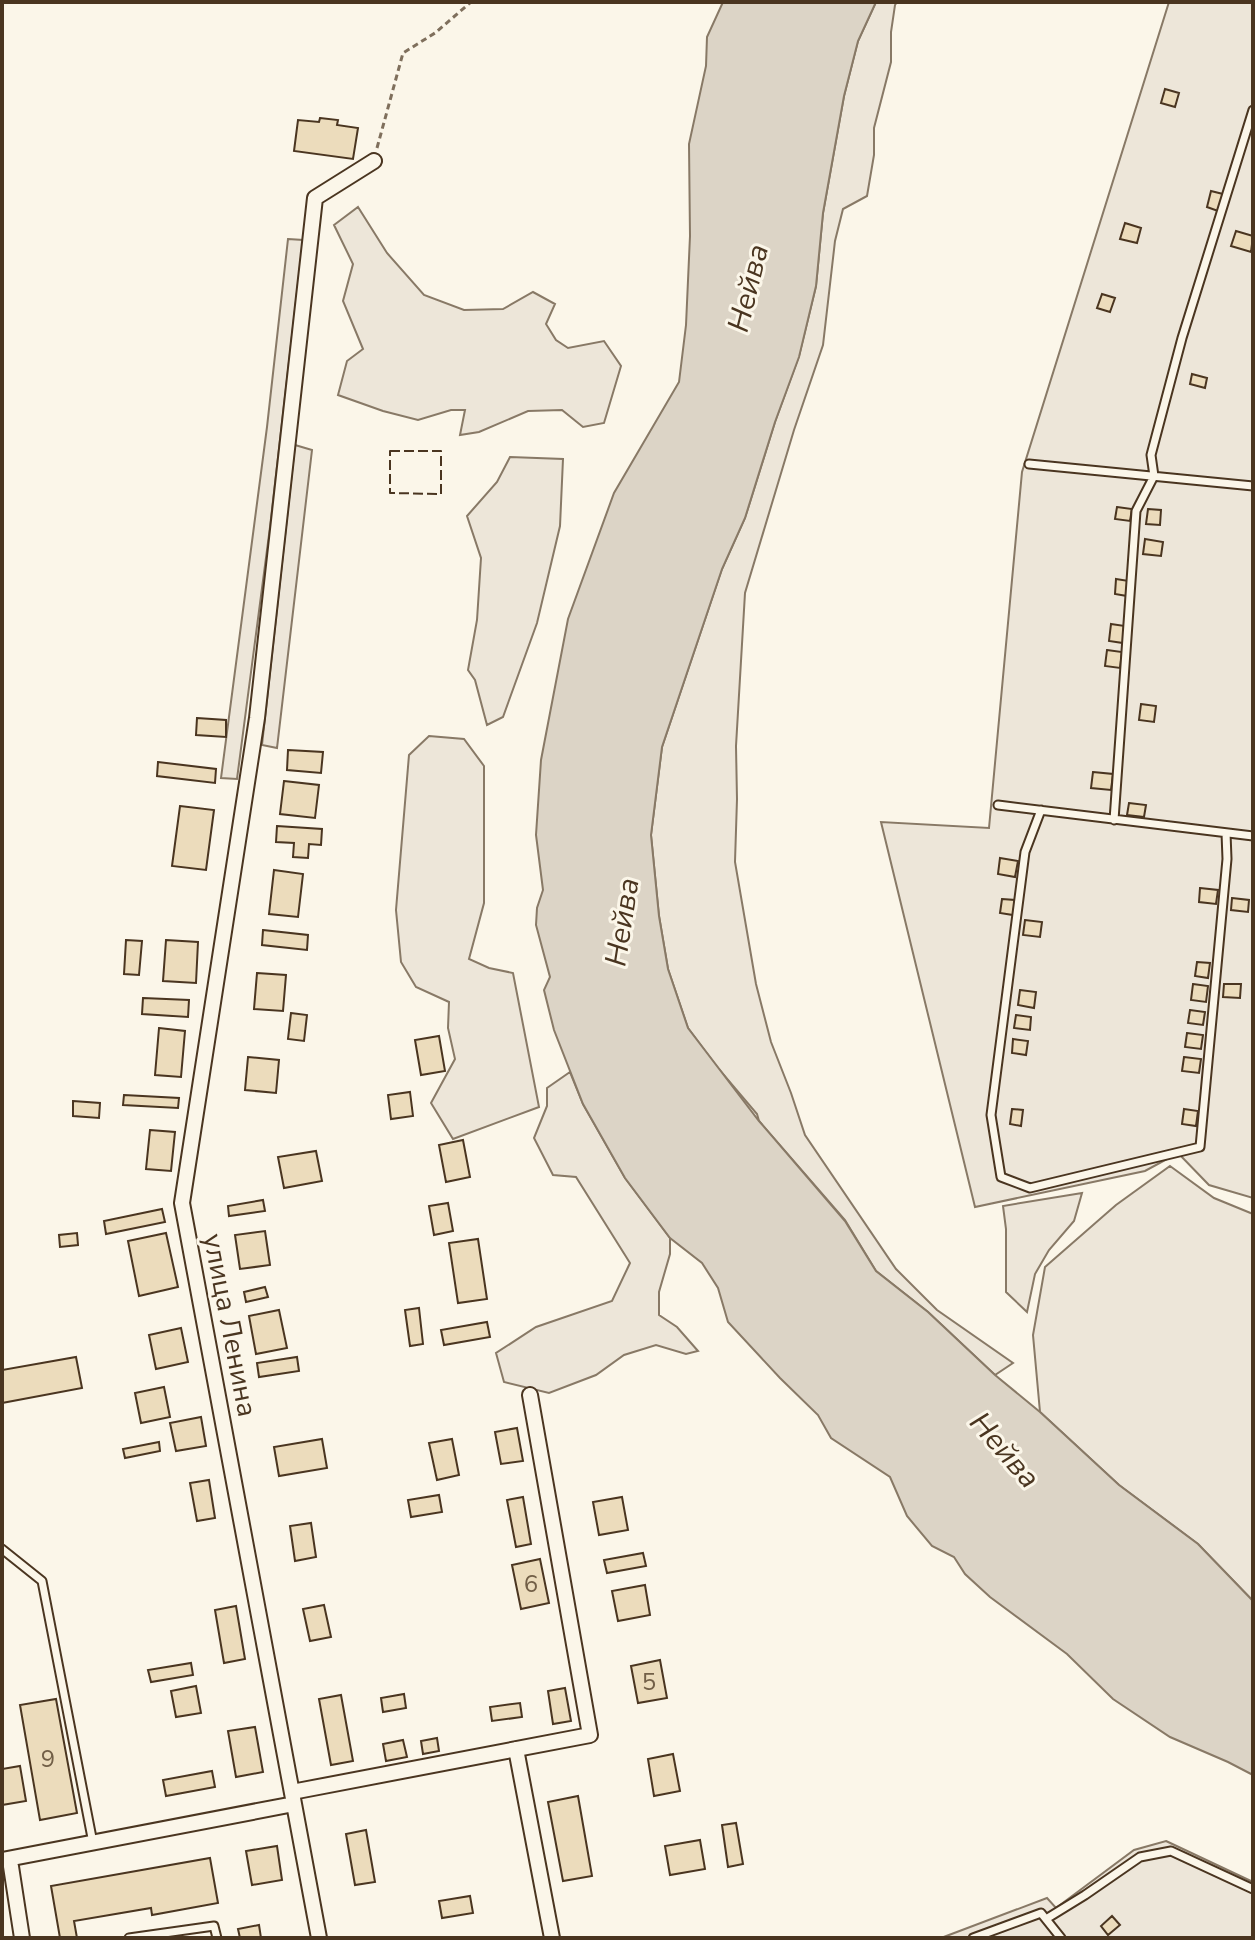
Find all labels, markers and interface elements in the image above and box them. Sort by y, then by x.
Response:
water label: Нейва [718,240,779,336]
water label: Нейва [595,875,650,969]
street label: улица Ленина [194,1231,266,1420]
water label: Нейва [960,1403,1049,1497]
house number: 6 [524,1568,538,1600]
house number: 5 [642,1666,656,1698]
house number: 9 [41,1743,55,1775]

